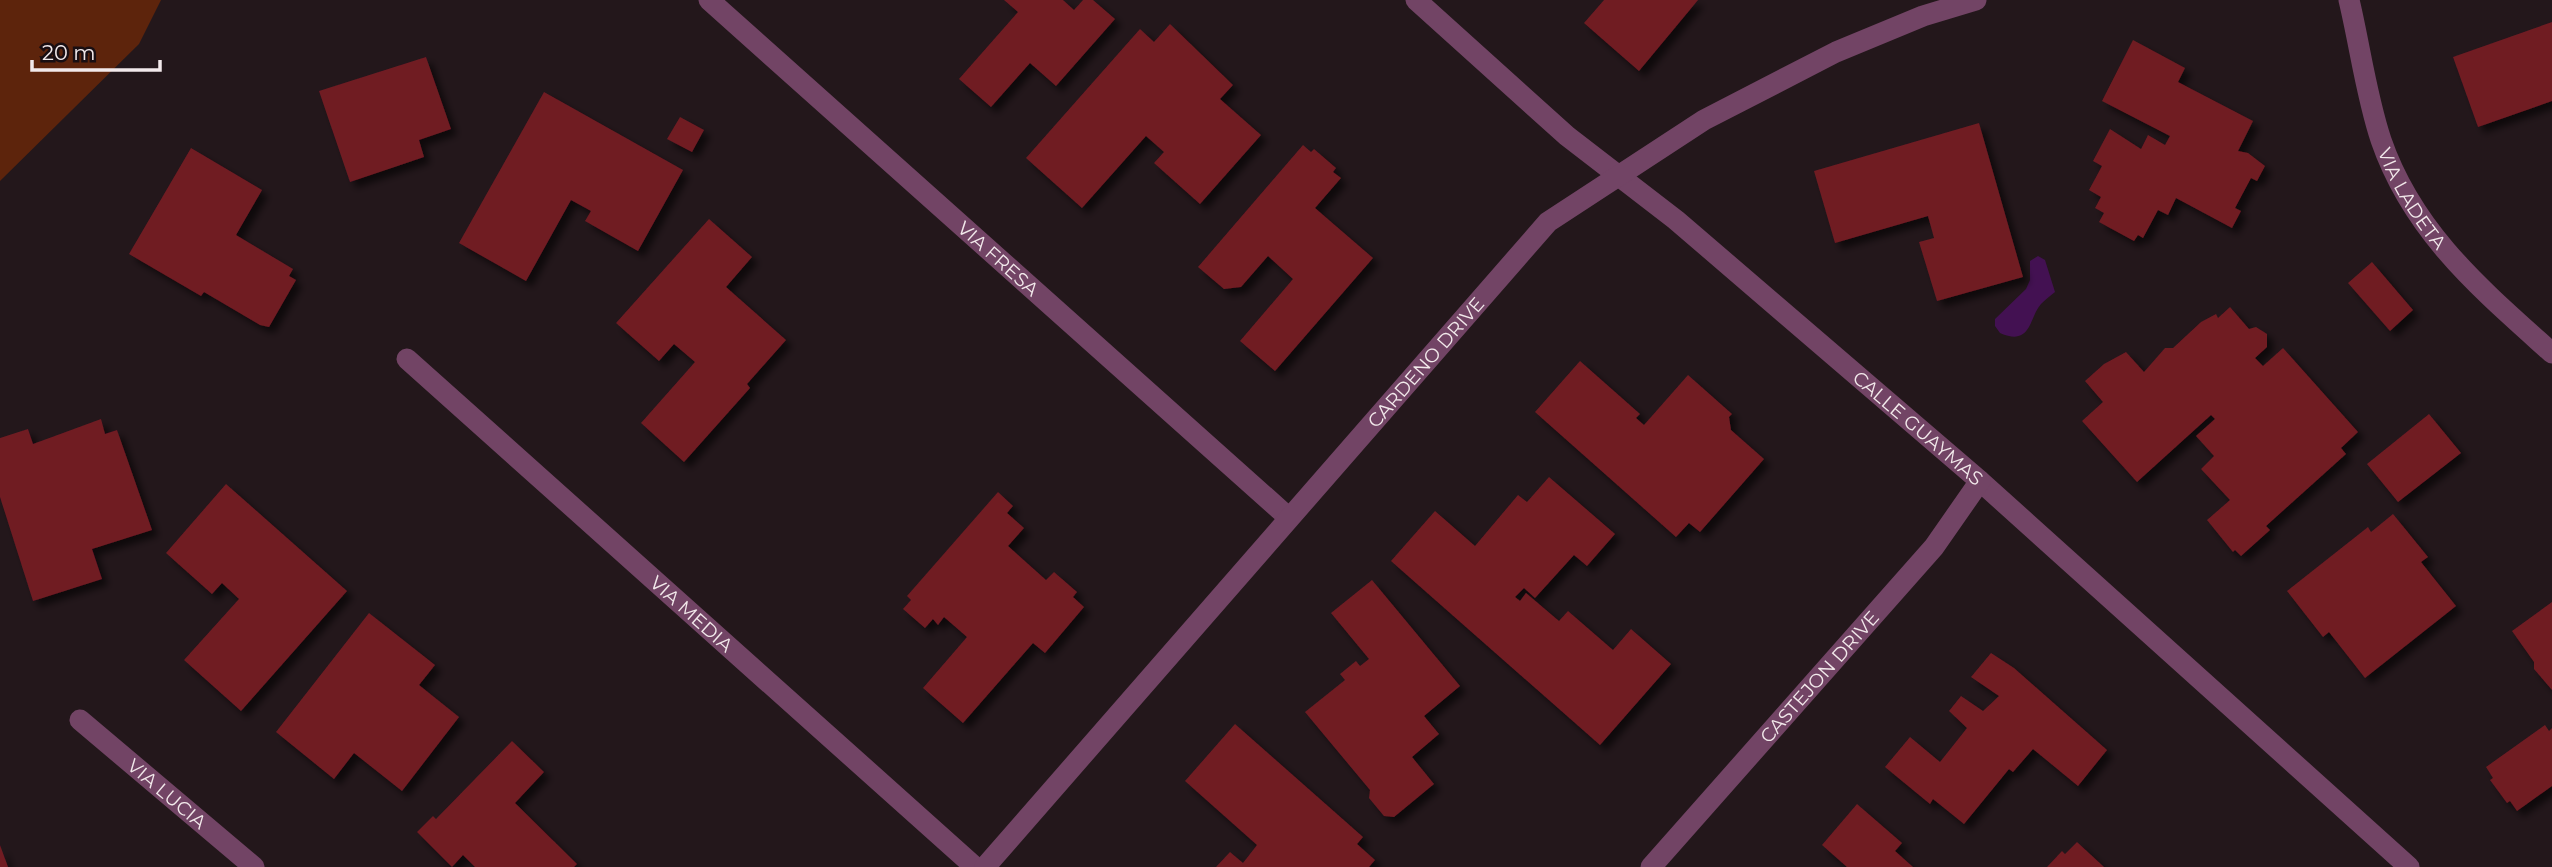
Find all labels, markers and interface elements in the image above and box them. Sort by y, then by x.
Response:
scale bar [32,28,159,72]
text: 20 m [42,40,96,65]
street label: VIA LADETA [2373,144,2451,254]
street label: VIA FRESA [953,217,1044,301]
street label: CARDENO DRIVE [1363,293,1489,433]
street label: CALLE GUAYMAS [1848,366,1988,491]
street label: VIA MEDIA [645,571,738,657]
street label: CASTEJON DRIVE [1755,606,1884,748]
street label: VIA LUCIA [123,754,211,834]

